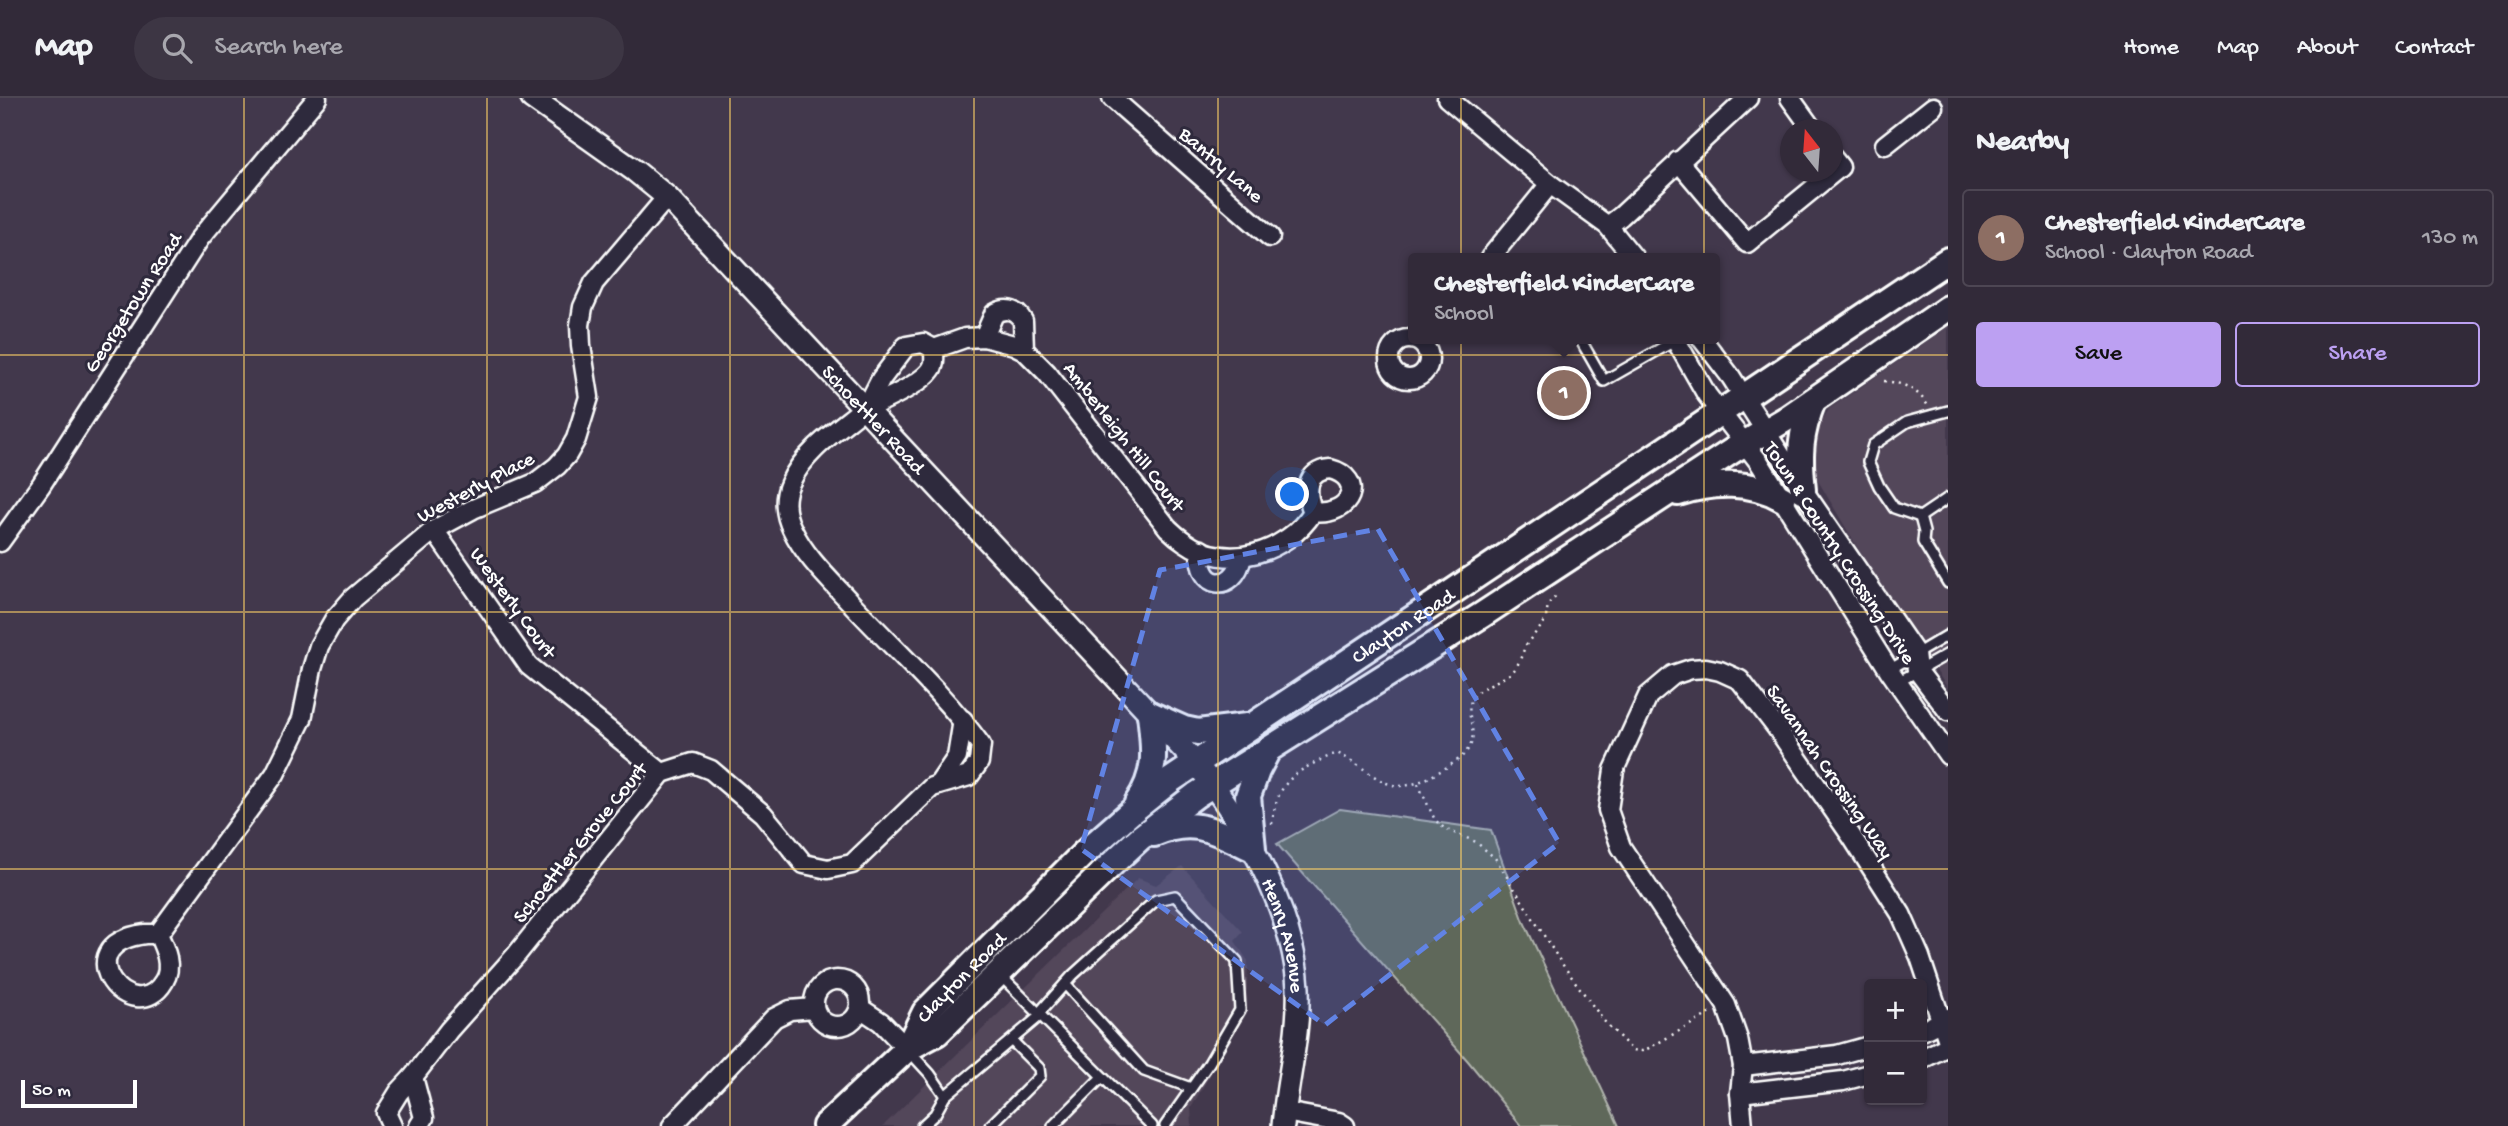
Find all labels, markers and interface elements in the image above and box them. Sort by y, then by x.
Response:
search box [134,17,624,80]
text: Map [35,29,92,67]
icon: search [158,29,196,67]
text: Search here [214,33,343,64]
text: Home [2123,34,2179,63]
text: Map [2217,34,2259,63]
text: About [2297,34,2357,63]
text: Contact [2395,34,2473,63]
north arrow [1780,119,1843,182]
street label: Bantry Lane [1172,122,1268,211]
text: Nearby [1976,126,2069,161]
text: Chesterfield KinderCare [2045,209,2305,240]
text: 1 [1996,225,2006,252]
text: 130 m [2422,225,2478,252]
street label: Georgetown Road [80,228,190,379]
text: School · Clayton Road [2045,240,2252,267]
popup [1408,253,1720,344]
text: Chesterfield KinderCare [1434,270,1694,301]
text: School [1434,301,1494,328]
button: Save [1976,322,2221,387]
button: Share [2235,322,2480,387]
street label: Amberleigh Hill Court [1056,358,1190,520]
street label: Schoettler Road [814,361,930,482]
pin: 1 [1541,367,1587,419]
street label: Town & Country Crossing Drive [1756,437,1920,671]
street label: Westerly Place [414,447,541,530]
your location [1275,477,1309,511]
street label: Westerly Court [462,544,561,666]
street label: Clayton Road [1348,584,1462,671]
street label: Savannah Crossing Way [1759,681,1898,865]
street label: Schoettler Grove Court [509,757,656,930]
street label: Henry Avenue [1253,875,1307,995]
street label: Clayton Road [913,927,1015,1027]
map controls [1864,979,1927,1105]
button: + [1864,979,1927,1042]
button: − [1864,1042,1927,1105]
scale bar [21,1077,136,1109]
text: 50 m [32,1080,71,1103]

